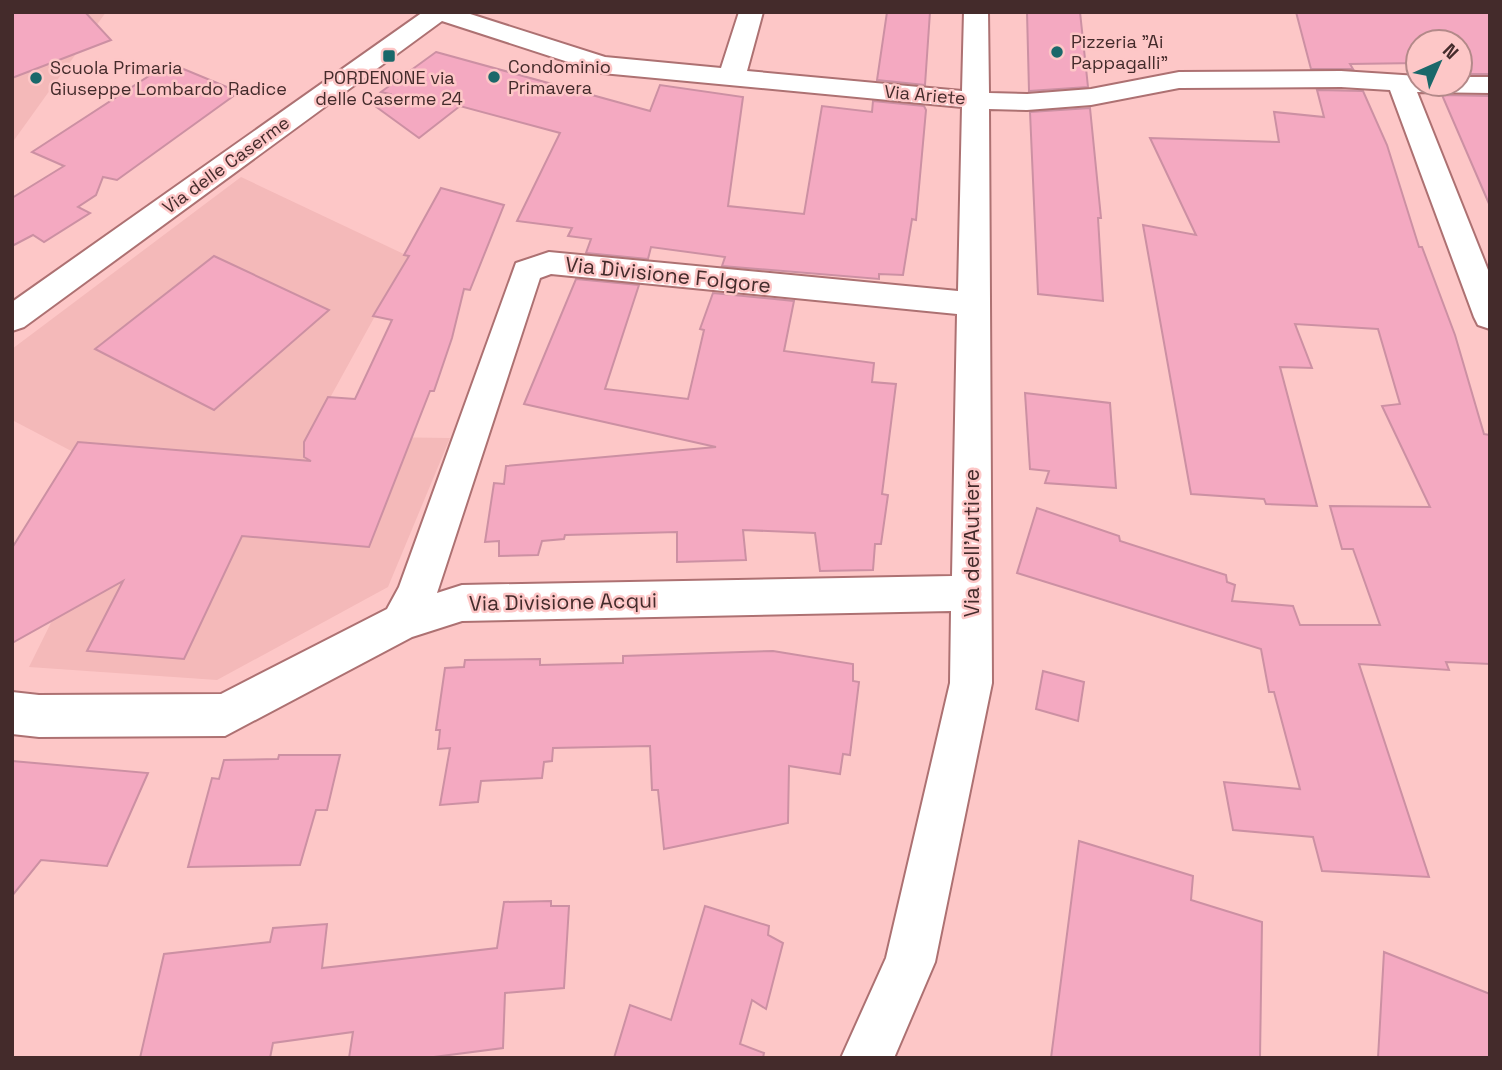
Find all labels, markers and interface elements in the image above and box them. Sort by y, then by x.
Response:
north arrow [1404,28,1474,98]
place label: Pizzeria "Ai Pappagalli" [1071,30,1168,74]
text: N [1437,38,1464,65]
marker: Pizzeria "Ai Pappagalli" [1049,44,1065,60]
marker: PORDENONE via delle Caserme 24 [381,48,397,64]
place label: Condominio Primavera [508,55,611,99]
place label: Scuola Primaria Giuseppe Lombardo Radice [50,56,287,100]
place label: PORDENONE via delle Caserme 24 [315,66,463,110]
marker: Condominio Primavera [486,69,502,85]
marker: Scuola Primaria Giuseppe Lombardo Radice [28,70,44,86]
street label: Via Ariete [883,79,967,110]
street label: Via delle Caserme [158,111,294,219]
street label: Via Divisione Folgore [564,250,772,299]
street label: Via dell'Autiere [958,469,985,617]
street label: Via Divisione Acqui [469,586,657,617]

